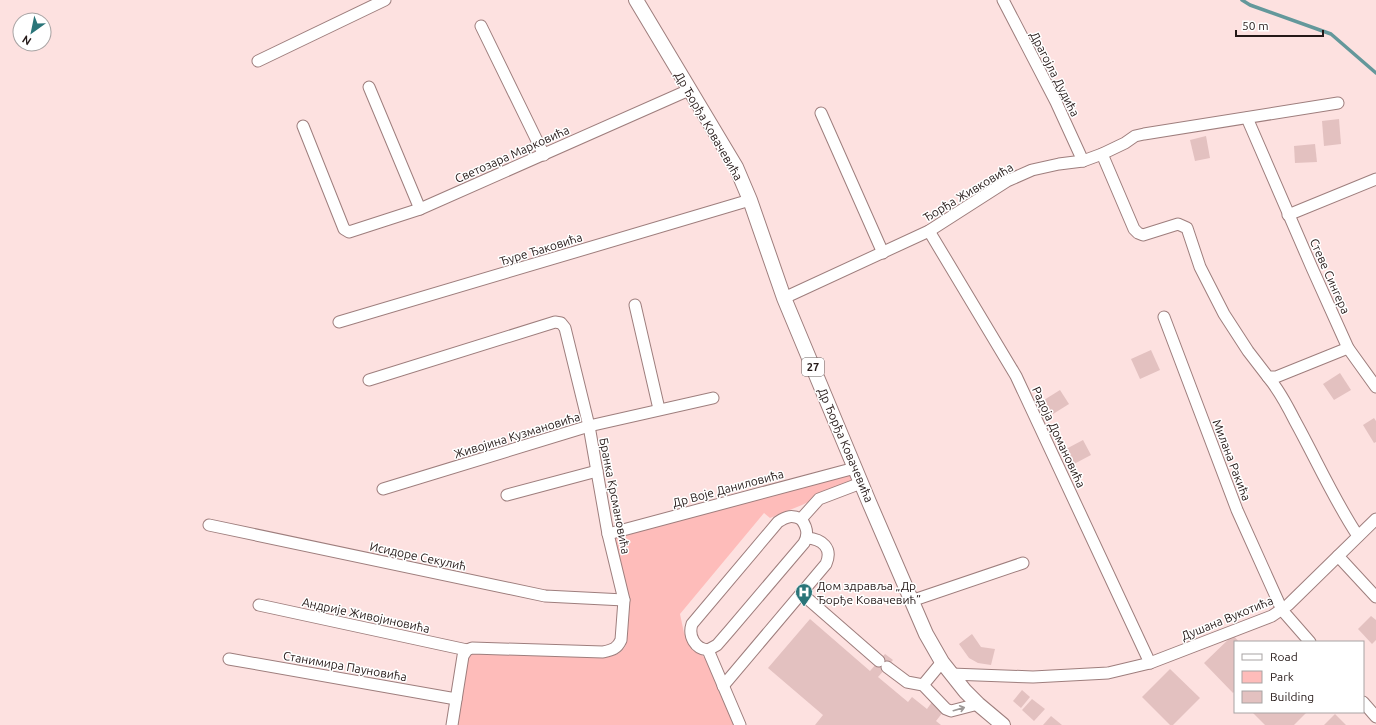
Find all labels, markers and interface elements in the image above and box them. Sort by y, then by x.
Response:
north arrow [12,12,52,52]
scale bar [1236,12,1323,38]
text: 50 m [1242,19,1269,32]
street label: Драгојла Дудића [1028,29,1082,119]
text: N [20,33,33,48]
street label: Др Ђорђа Ковачевића [673,69,745,183]
street label: Светозара Марковића [453,123,571,185]
street label: Ђорђа Живковића [921,160,1015,224]
street label: Ђуре Ђаковића [498,230,584,268]
street label: Стеве Сингера [1308,236,1352,316]
road number: 27 [802,358,824,376]
street label: Радоја Домановића [1030,384,1088,490]
street label: Др Ђорђа Ковачевића [816,386,876,504]
street label: Живојина Кузмановића [452,410,582,460]
street label: Милана Ракића [1210,417,1254,503]
street label: Бранка Крсмановића [597,437,633,555]
street label: Др Воје Даниловића [671,467,785,509]
street label: Исидоре Секулић [368,539,468,573]
place label: Дом здравља „Др Ђорђе Ковачевић” [817,579,921,606]
hospital icon: Дом здравља „Др Ђорђе Ковачевић” [794,582,814,607]
street label: Душана Вукотића [1179,594,1275,642]
street label: Андрије Живојиновића [301,595,431,635]
legend [1234,641,1364,713]
street label: Станимира Пауновића [282,649,408,683]
text: Road [1270,650,1298,663]
text: Park [1270,670,1294,683]
text: Building [1270,690,1314,703]
one-way arrow [953,704,966,712]

